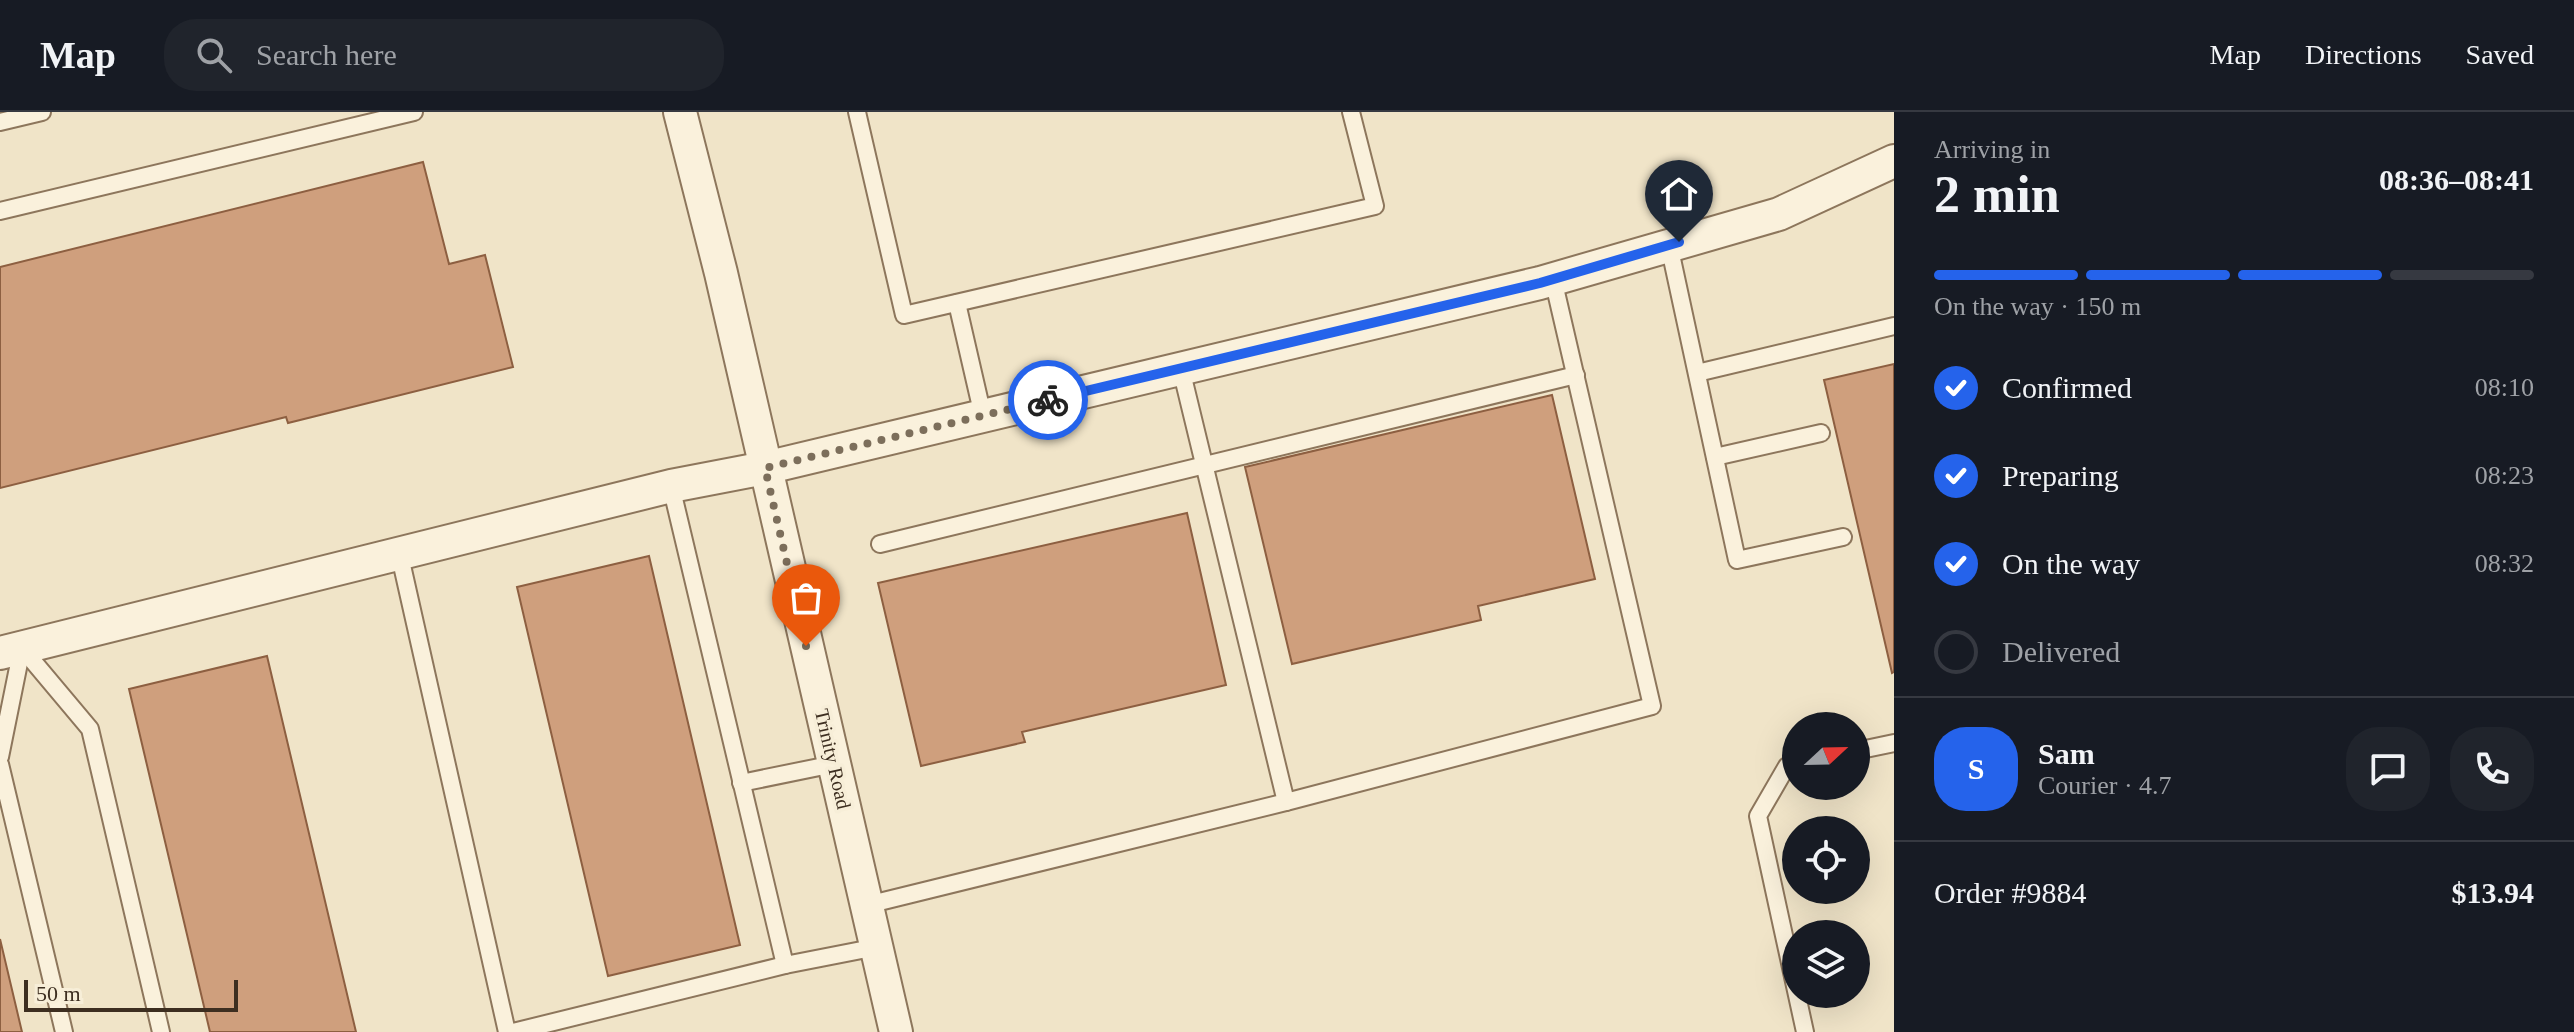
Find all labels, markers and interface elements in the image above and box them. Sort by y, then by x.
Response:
search box [164,19,724,91]
icon: search [192,33,236,77]
text: Map [40,34,116,76]
text: Search here [256,38,397,71]
text: Map [2210,39,2261,70]
text: Directions [2305,39,2422,70]
text: Saved [2466,39,2534,70]
text: Arriving in [1934,135,2050,164]
pin [1645,160,1713,242]
text: 08:36–08:41 [2379,163,2534,196]
text: 2 min [1934,166,2060,223]
icon: home [1657,172,1701,216]
text: On the way · 150 m [1934,292,2141,321]
courier [1008,360,1088,440]
icon: check [1934,366,1978,410]
text: Confirmed [2002,371,2132,404]
text: 08:10 [2475,373,2534,402]
icon: bike [1026,378,1070,422]
icon: check [1934,454,1978,498]
text: Preparing [2002,459,2119,492]
text: 08:23 [2475,461,2534,490]
icon: check [1934,542,1978,586]
text: On the way [2002,547,2140,580]
text: 08:32 [2475,549,2534,578]
pin [772,564,840,646]
icon: bag [784,576,828,620]
text: Delivered [2002,635,2120,668]
street label: Trinity Road [810,707,855,811]
north arrow [1782,712,1870,800]
map controls [1782,712,1870,1008]
button: chat [2346,727,2430,811]
button: phone [2450,727,2534,811]
text: Sam [2038,737,2095,770]
text: S [1968,752,1984,785]
text: Courier · 4.7 [2038,771,2172,800]
button: locate [1782,816,1870,904]
text: Order #9884 [1934,876,2086,909]
text: $13.94 [2452,876,2534,909]
button: layers [1782,920,1870,1008]
scale bar [24,976,238,1012]
text: 50 m [36,981,81,1006]

